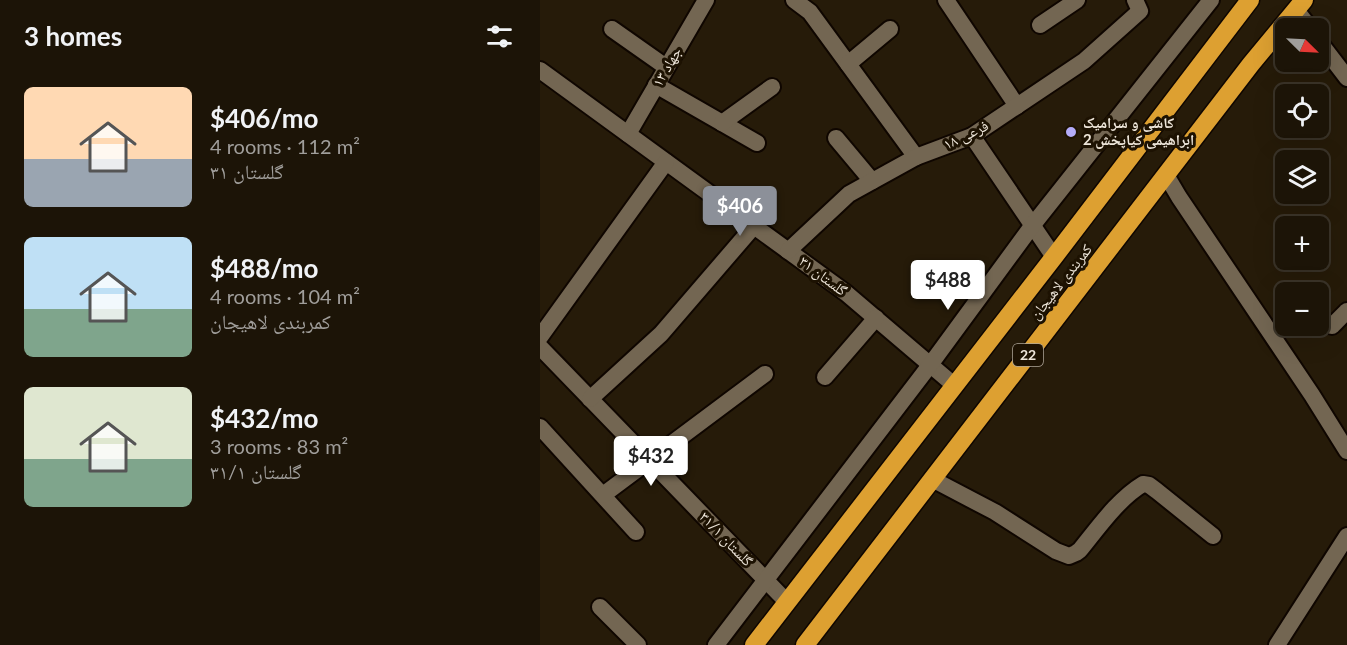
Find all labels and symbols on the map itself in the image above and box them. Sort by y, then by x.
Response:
north arrow [1275,18,1329,72]
street label: جهاد ۱۳ [648,43,686,90]
place label: کاشی و سرامیک ابراهيمی کیاپخش 2 [1083,113,1194,149]
street label: فرعی ۱۸ [940,116,992,154]
marker: کاشی و سرامیک ابراهيمی کیاپخش 2 [1064,125,1078,139]
pin: $406 [704,186,776,237]
street label: کمربندی لاهیجان [1025,240,1097,324]
street label: گلستان ۳۱ [795,251,851,301]
pin: $488 [912,260,984,311]
road number: 22 [1013,344,1043,366]
pin: $432 [615,436,687,487]
street label: گلستان ۳۱/۱ [695,507,757,571]

